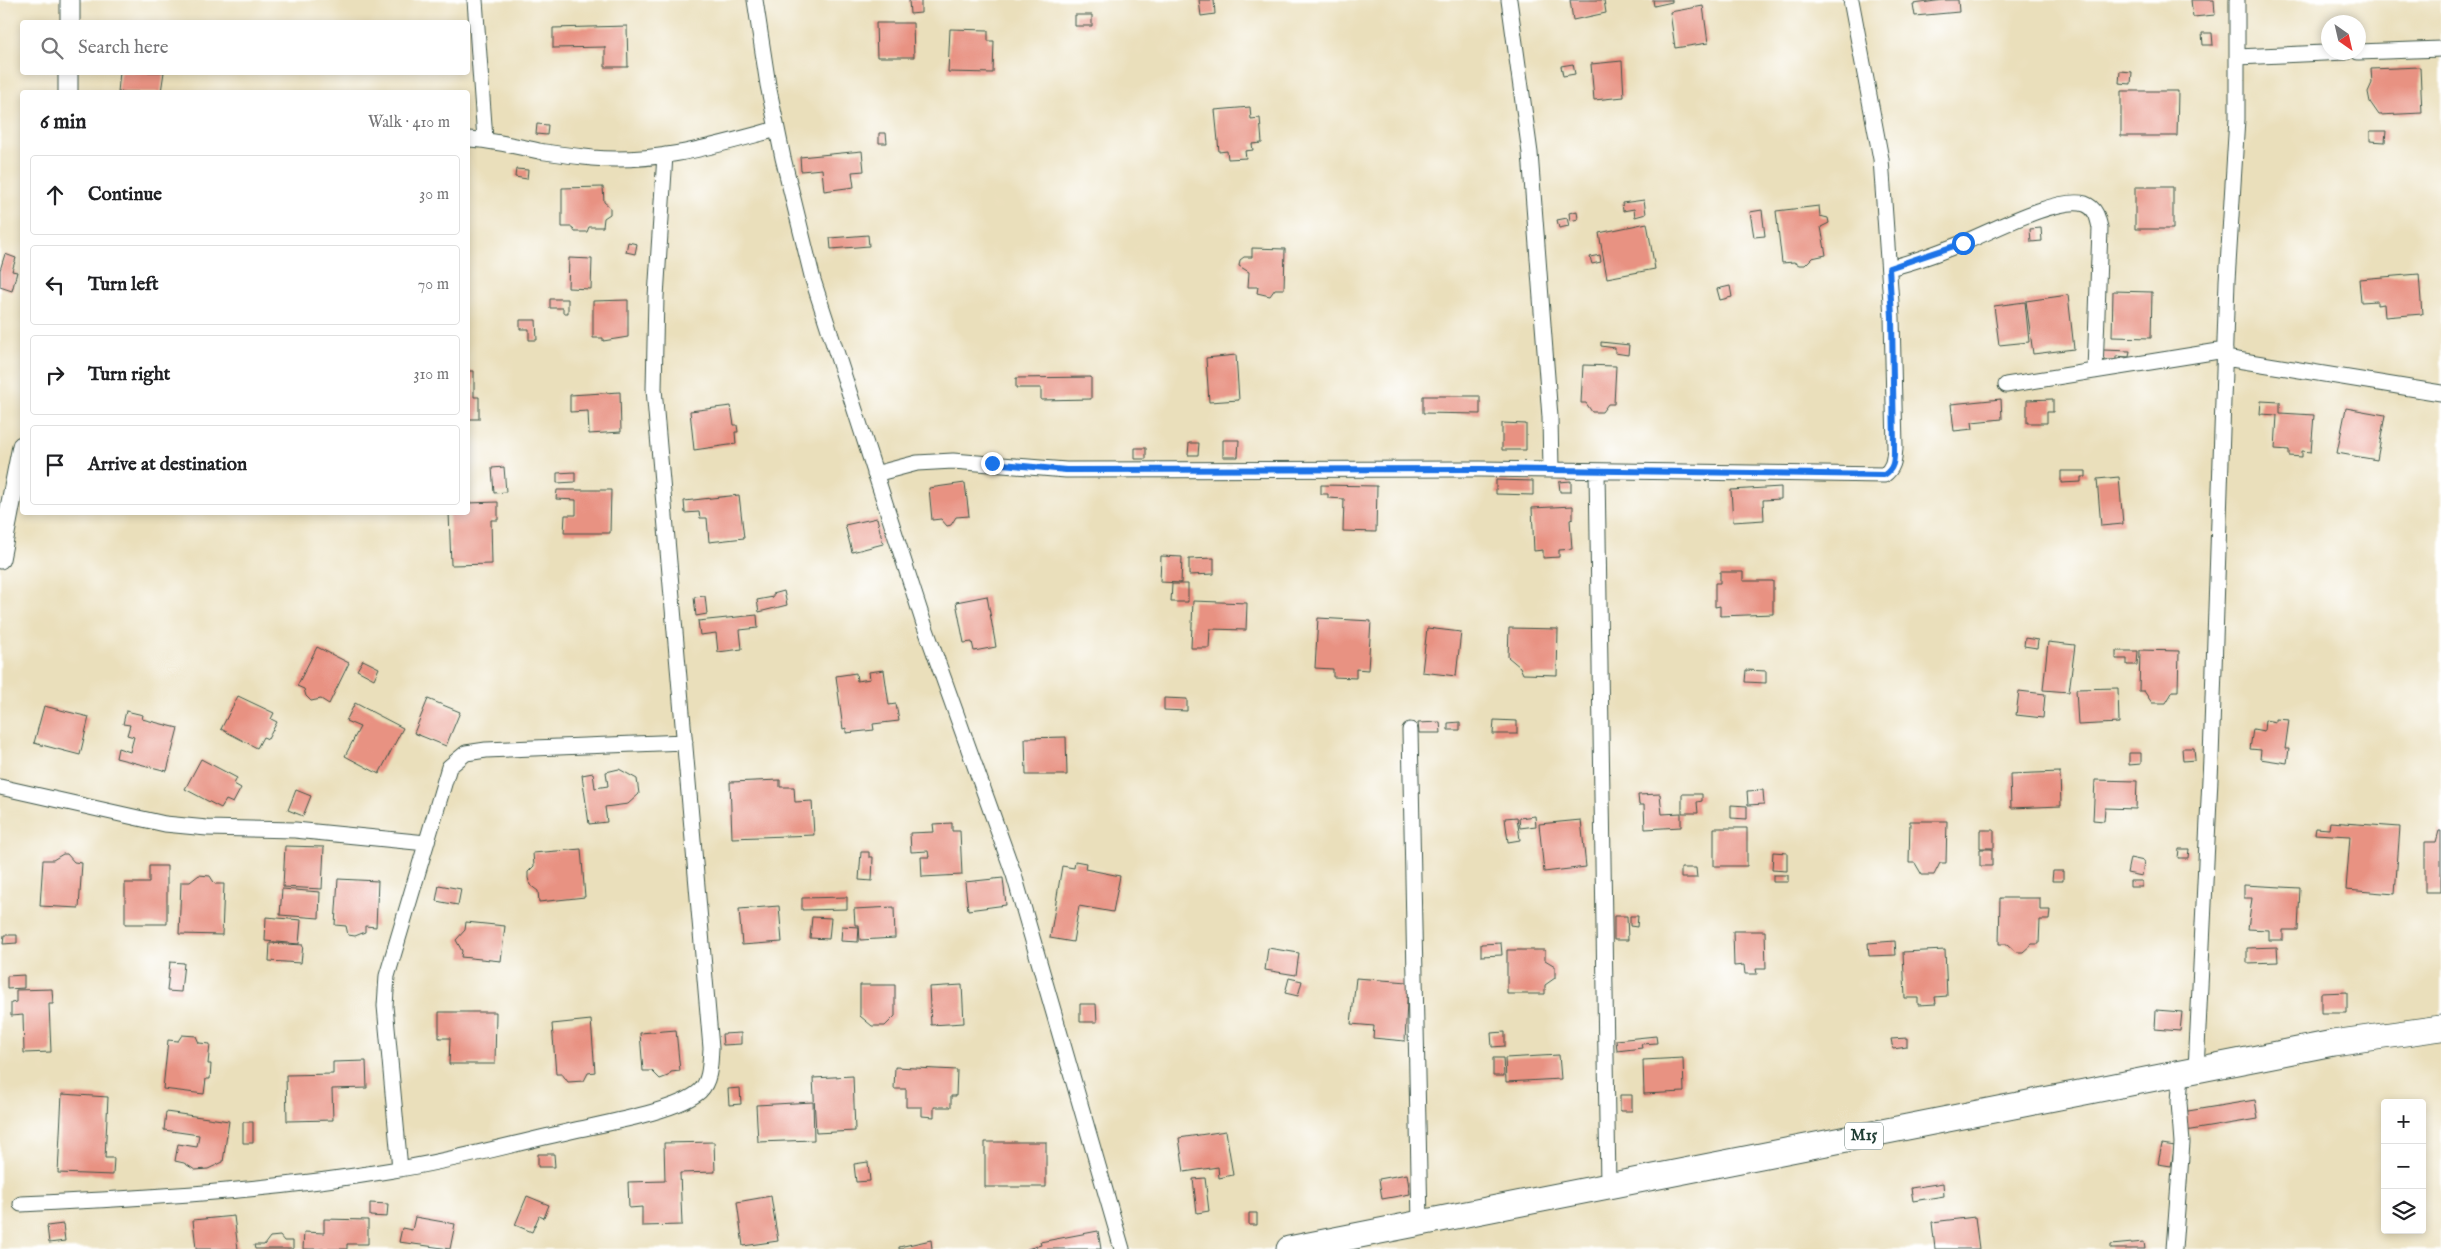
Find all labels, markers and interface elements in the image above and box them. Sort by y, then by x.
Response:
north arrow [2321,15,2366,60]
search box [20,20,470,75]
icon: search [38,34,66,62]
text: Search here [78,36,169,60]
text: 6 min [40,109,86,136]
text: Walk · 410 m [368,113,450,133]
icon: ahead [41,181,69,209]
text: Continue [88,183,162,207]
text: 30 m [419,185,449,205]
route start [1952,232,1975,255]
icon: left [41,271,69,299]
text: Turn left [88,273,159,297]
text: 70 m [418,275,449,295]
icon: right [41,361,69,389]
text: Turn right [88,363,170,387]
text: 310 m [413,365,449,385]
icon: arrive [41,451,69,479]
route end [981,452,1004,475]
text: Arrive at destination [88,453,247,477]
map controls [2381,1099,2426,1234]
button: + [2381,1099,2426,1144]
road number: M15 [1845,1122,1883,1150]
button: − [2381,1144,2426,1189]
button: layers [2381,1189,2426,1234]

